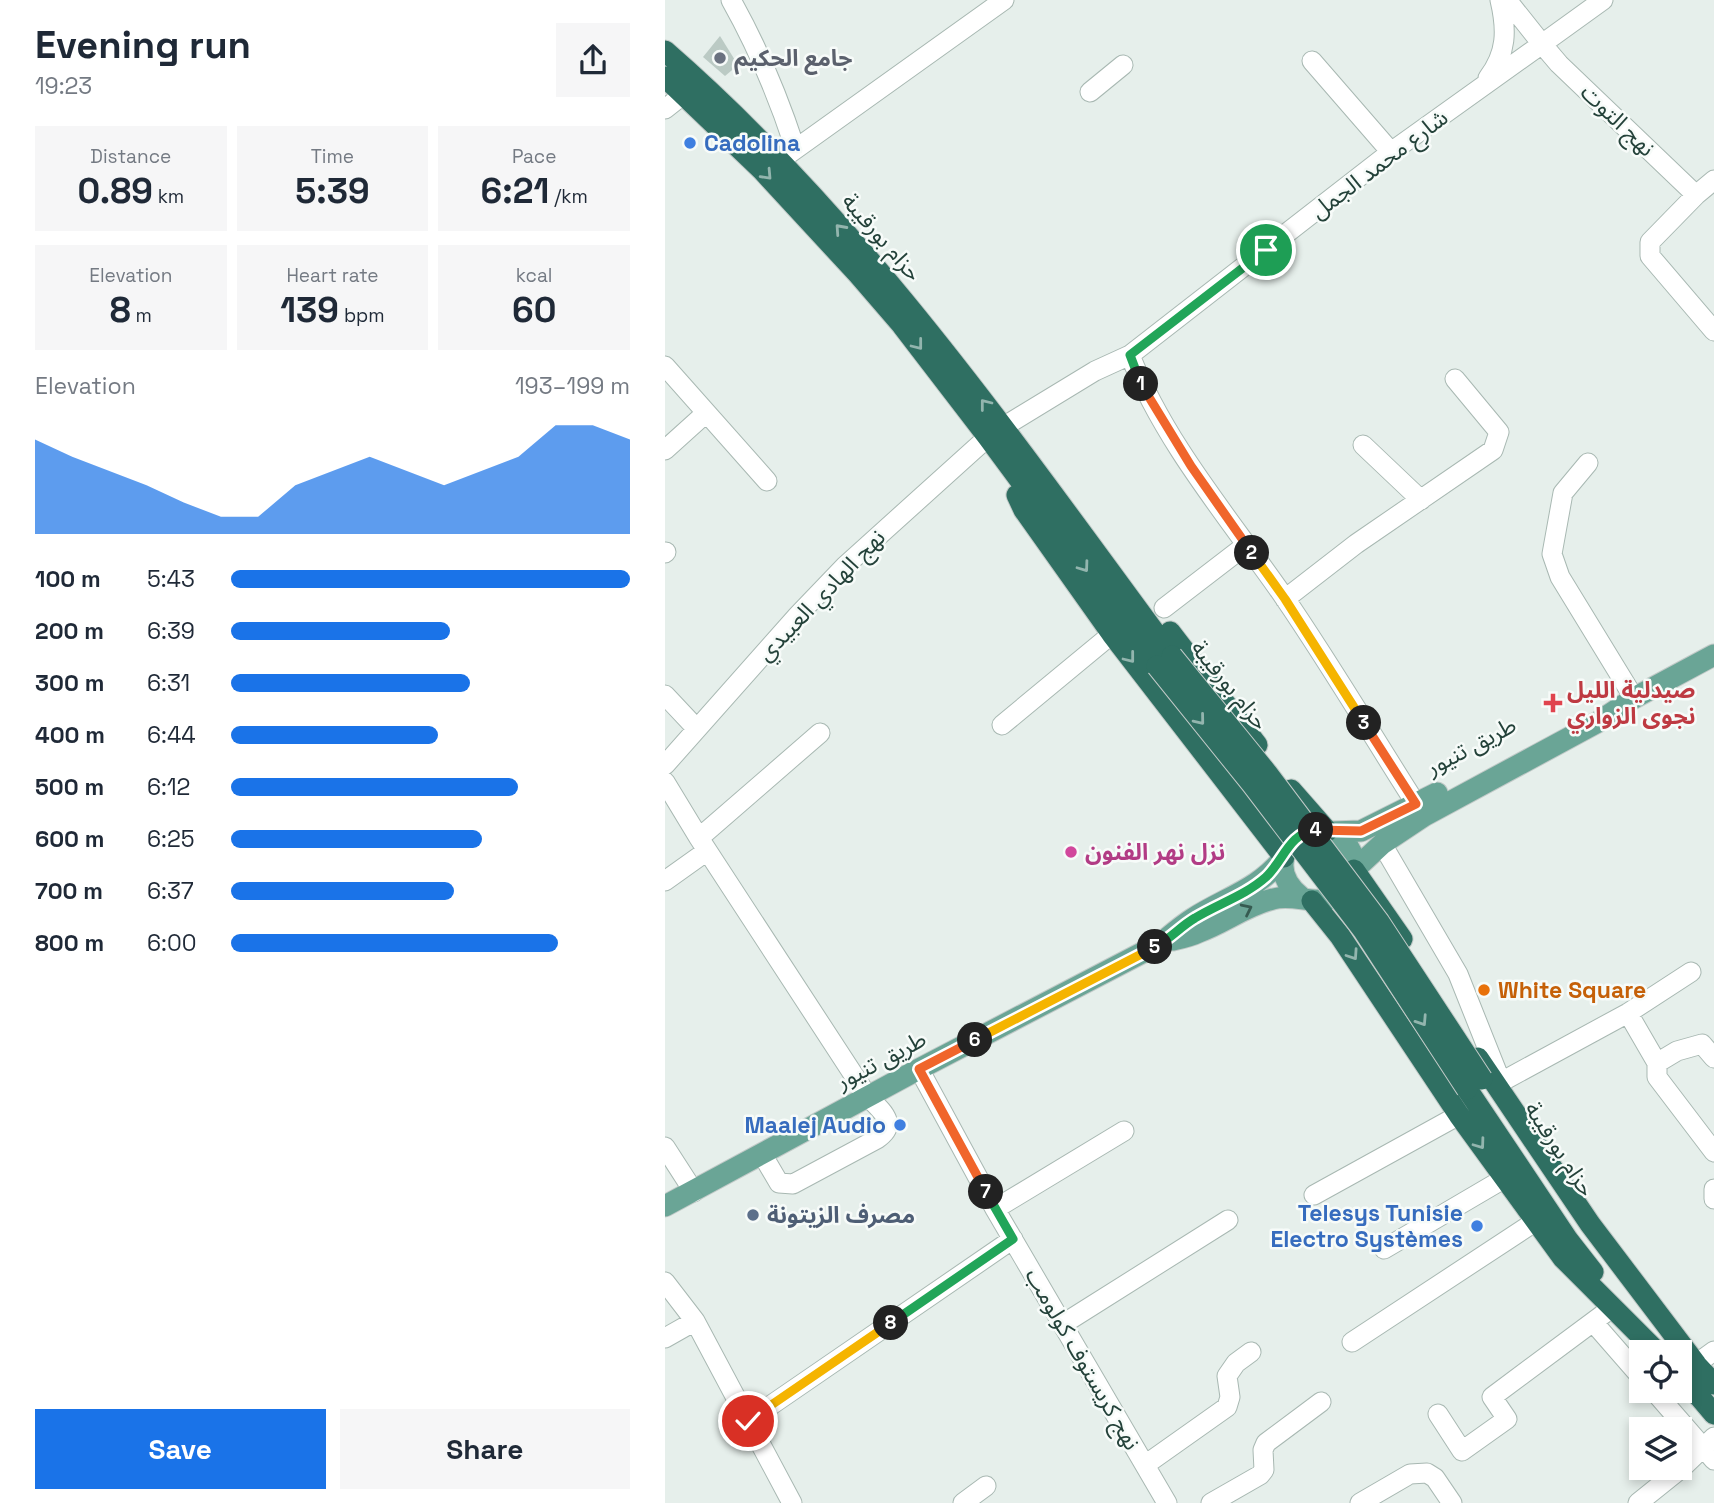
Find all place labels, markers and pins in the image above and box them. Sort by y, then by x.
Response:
place label: جامع الحكيم [734,43,853,75]
marker: جامع الحكيم [712,50,728,66]
place label: Cadolina [704,128,800,158]
marker: Cadolina [682,135,698,151]
pin [1236,220,1296,280]
pin: 1 [1123,366,1159,402]
pin: 2 [1235,536,1269,570]
place label: صيدلية الليل نجوى الزواري [1567,675,1696,734]
marker: صيدلية الليل نجوى الزواري [1545,695,1561,711]
pin: 3 [1347,706,1381,740]
pin: 4 [1299,812,1333,848]
place label: نزل نهر الفنون [1085,837,1225,867]
marker: نزل نهر الفنون [1063,844,1079,860]
pin: 5 [1137,930,1173,964]
place label: White Square [1498,975,1646,1005]
marker: White Square [1476,982,1492,998]
pin: 6 [957,1023,993,1058]
place label: Maalej Audio [744,1110,886,1140]
marker: Maalej Audio [892,1117,908,1133]
pin: 7 [969,1174,1003,1210]
place label: Telesys Tunisie Electro Systèmes [1270,1198,1463,1254]
place label: مصرف الزيتونة [767,1200,915,1230]
marker: مصرف الزيتونة [745,1207,761,1223]
marker: Telesys Tunisie Electro Systèmes [1469,1218,1485,1234]
pin: 8 [873,1306,909,1340]
pin [718,1391,778,1451]

